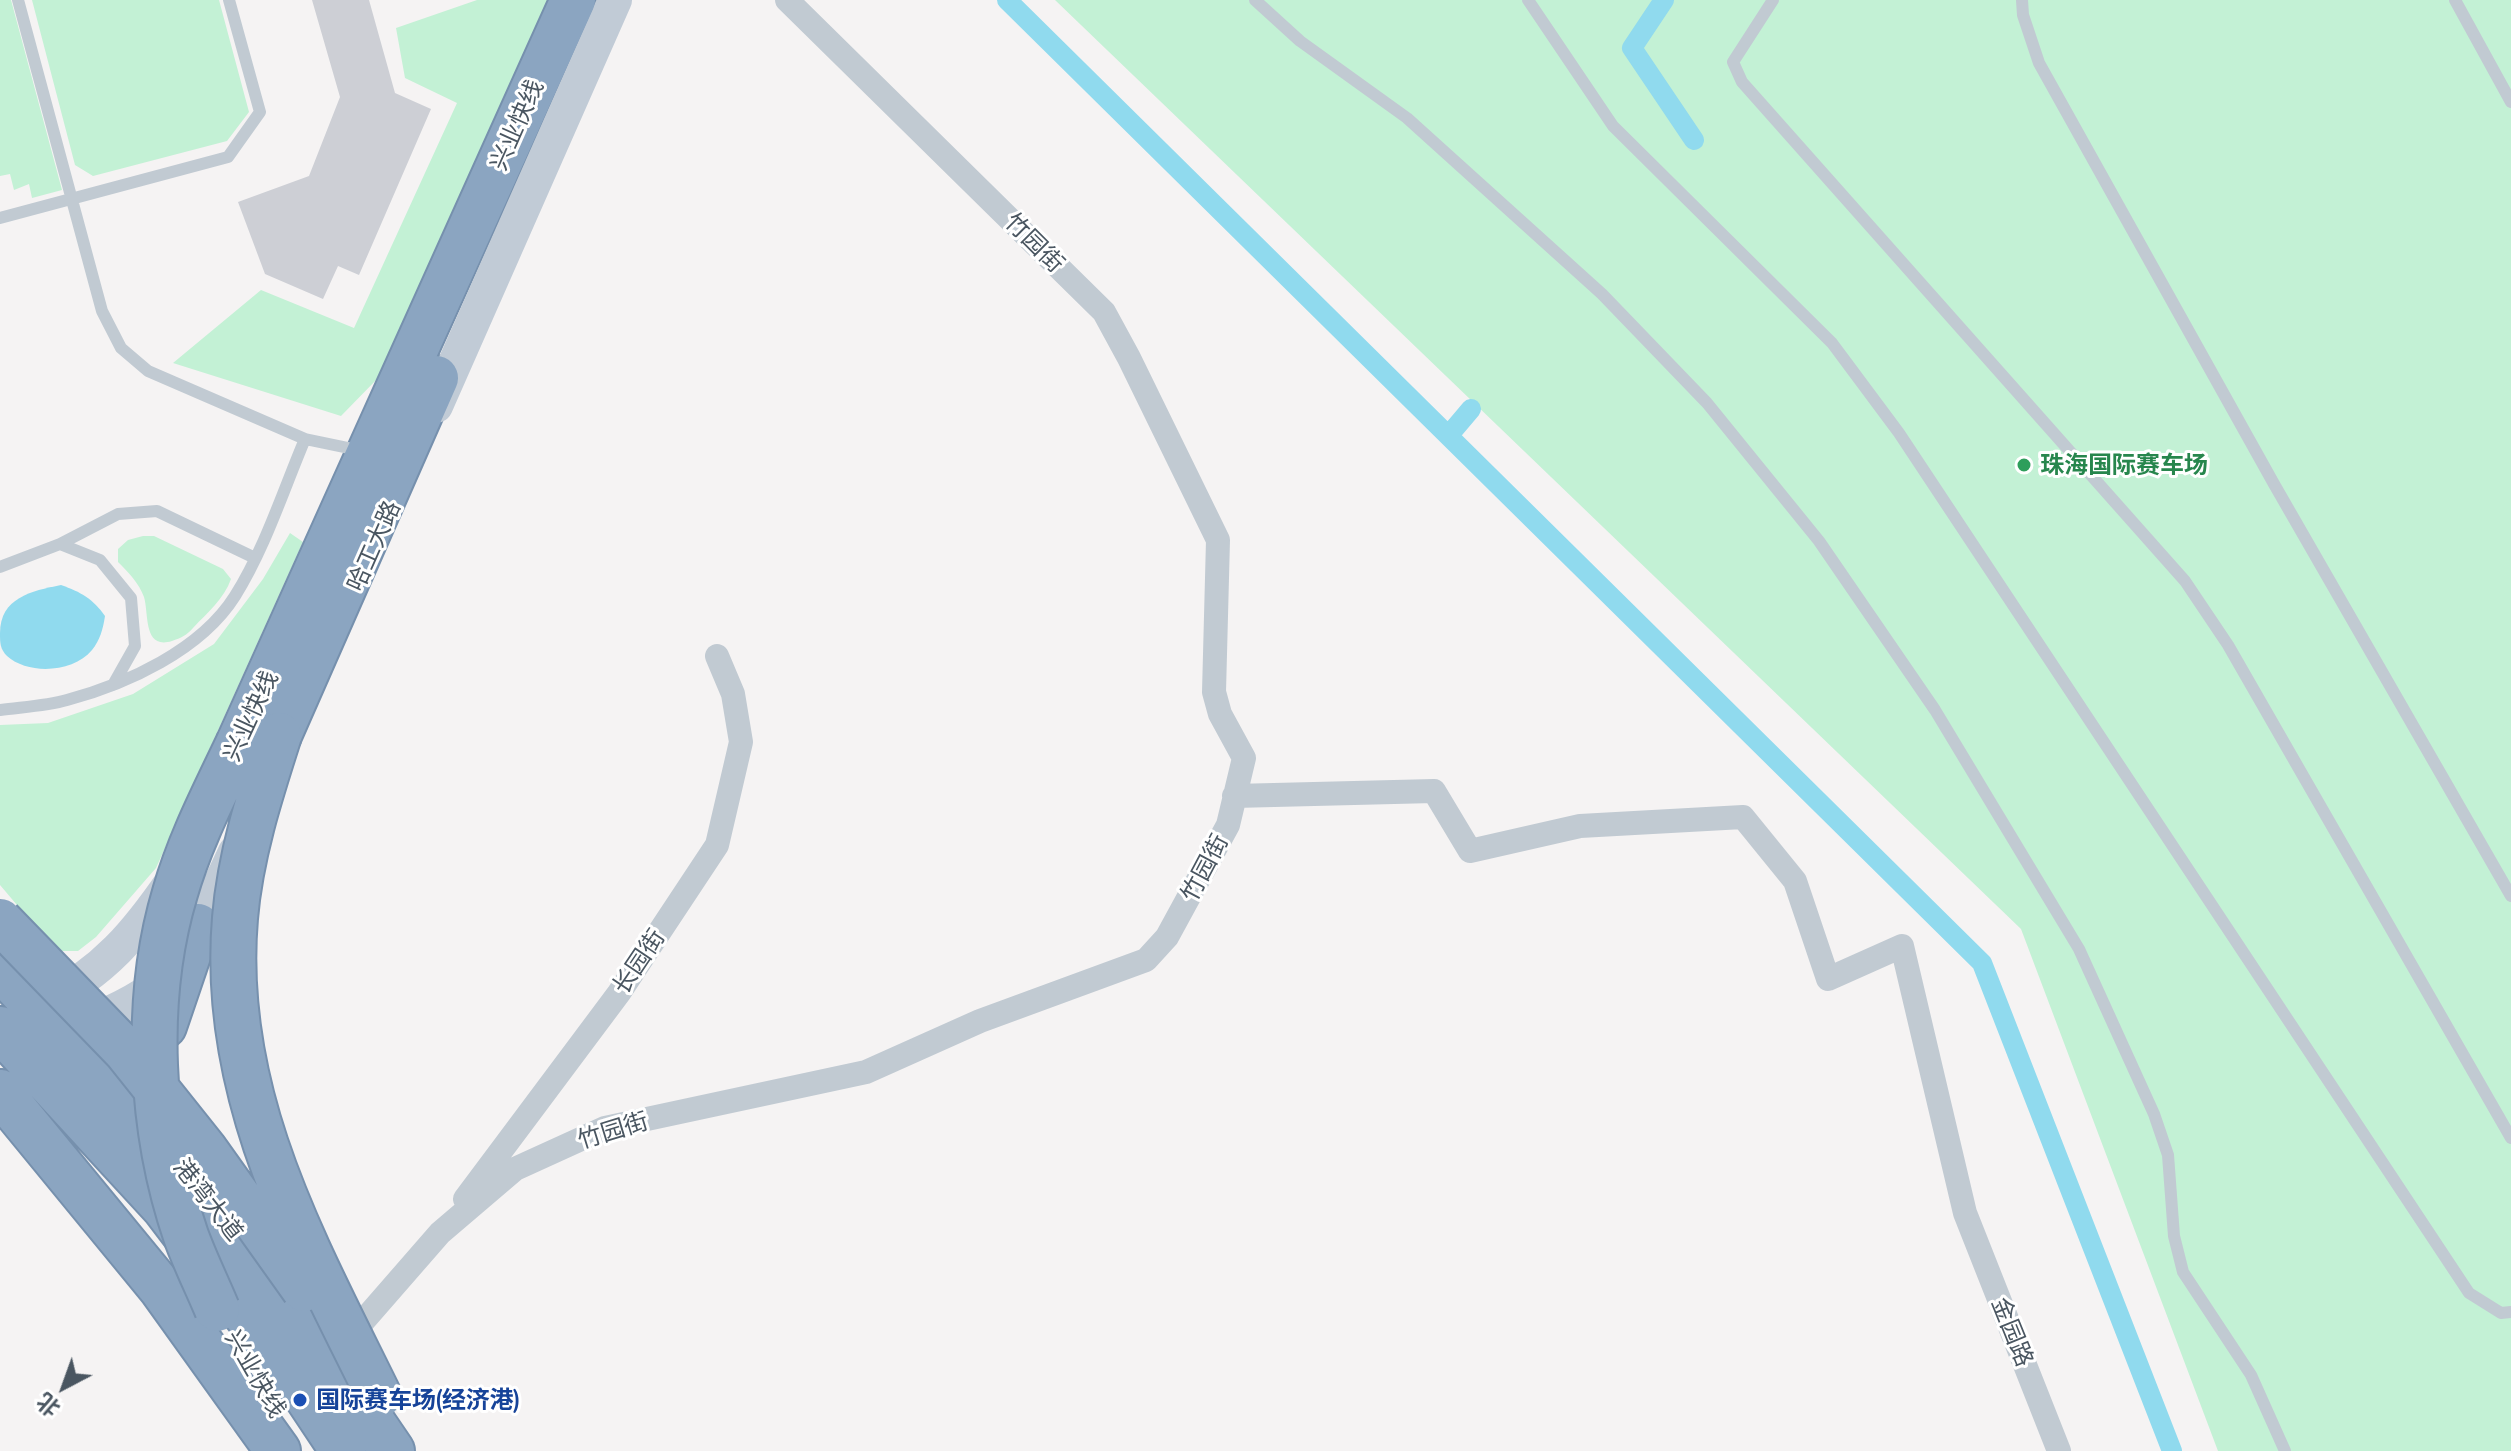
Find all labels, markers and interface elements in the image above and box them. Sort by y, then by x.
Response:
street label: 兴业快线 [484,75,550,175]
street label: 竹园街 [998,207,1070,279]
place label: 珠海国际赛车场 [2040,451,2208,479]
marker: 珠海国际赛车场 [2015,456,2033,474]
street label: 哈工大路 [341,496,407,596]
street label: 兴业快线 [218,666,284,766]
street label: 竹园街 [1175,829,1235,907]
street label: 长园街 [607,924,671,1000]
street label: 竹园街 [574,1107,652,1155]
street label: 港湾大道 [167,1153,249,1247]
street label: 金园路 [1985,1293,2039,1371]
street label: 兴业快线 [219,1325,291,1423]
north arrow [24,1347,104,1427]
place label: 国际赛车场(经济港) [316,1386,520,1414]
text: 北 [31,1388,65,1422]
marker: 国际赛车场(经济港) [291,1391,309,1409]

